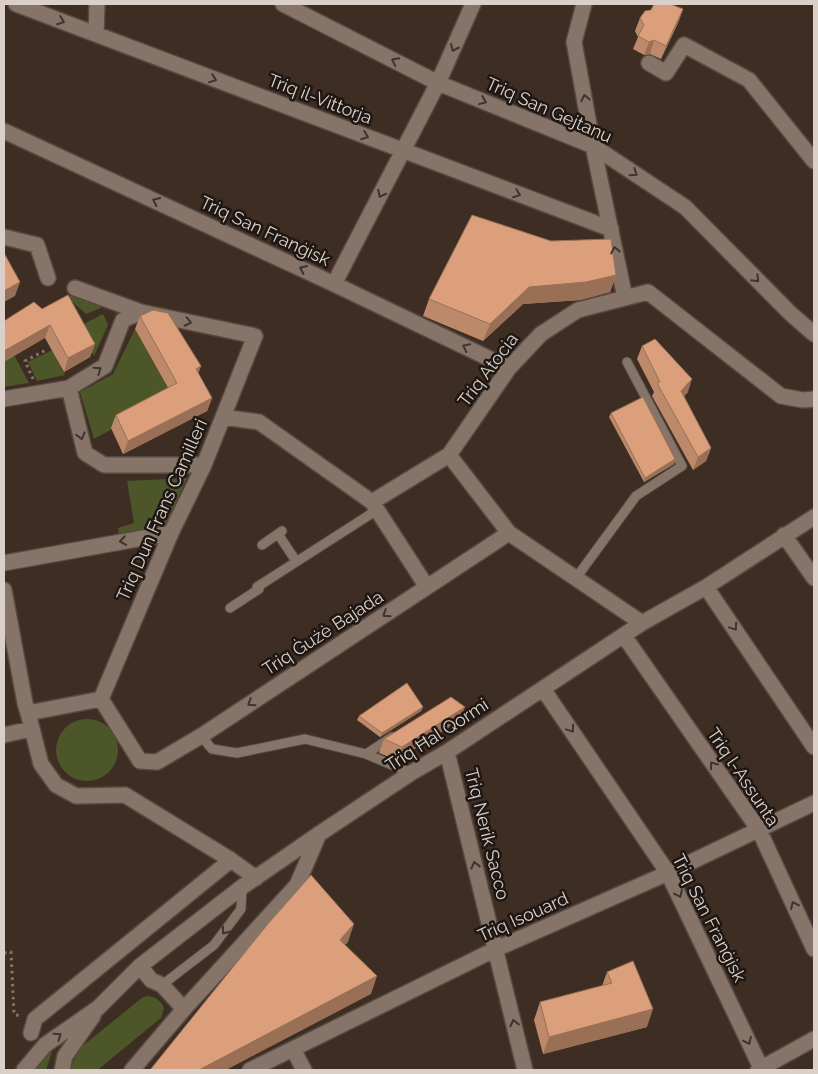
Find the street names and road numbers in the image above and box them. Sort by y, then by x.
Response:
street label: Triq il-Vittorja [265,69,375,128]
street label: Triq San Gejtanu [483,72,615,147]
street label: Triq San Franġisk [197,191,334,270]
street label: Triq Atocia [453,329,522,411]
street label: Triq Dun Frans Camilleri [112,416,211,604]
street label: Triq Ġużè Bajada [259,586,387,679]
street label: Triq Ħal Qormi [381,694,492,776]
street label: Triq l-Assunta [703,724,784,830]
street label: Triq Nerik Sacco [461,766,514,902]
street label: Triq San Franġisk [668,850,751,986]
street label: Triq Isouard [474,887,571,946]

